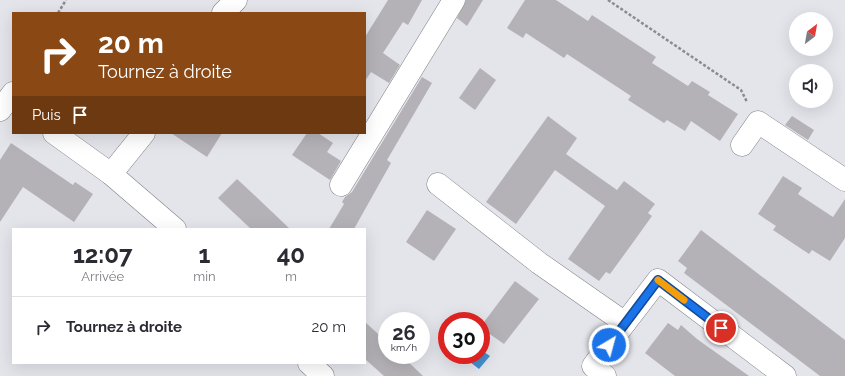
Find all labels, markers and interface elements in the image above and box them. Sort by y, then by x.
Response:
north arrow [789,12,833,56]
map controls [789,12,833,108]
text: 20 m [98,27,164,60]
icon: right [32,28,84,80]
text: Tournez à droite [98,61,232,82]
button: sound [789,64,833,108]
icon: arrive [69,104,91,126]
text: Puis [32,106,61,124]
text: 12:07 [73,240,132,269]
text: 1 [199,240,210,269]
text: 40 [277,240,305,269]
text: Arrivée [81,269,124,284]
text: min [193,269,216,284]
text: m [285,269,297,284]
pin [704,311,738,345]
speed limit sign: 30 [438,312,490,364]
icon: right [32,316,54,338]
icon: arrive [710,317,732,339]
text: Tournez à droite [66,318,182,336]
text: 20 m [311,318,346,336]
text: 26 [392,321,416,345]
position arrow [588,324,630,366]
text: km/h [391,342,417,353]

